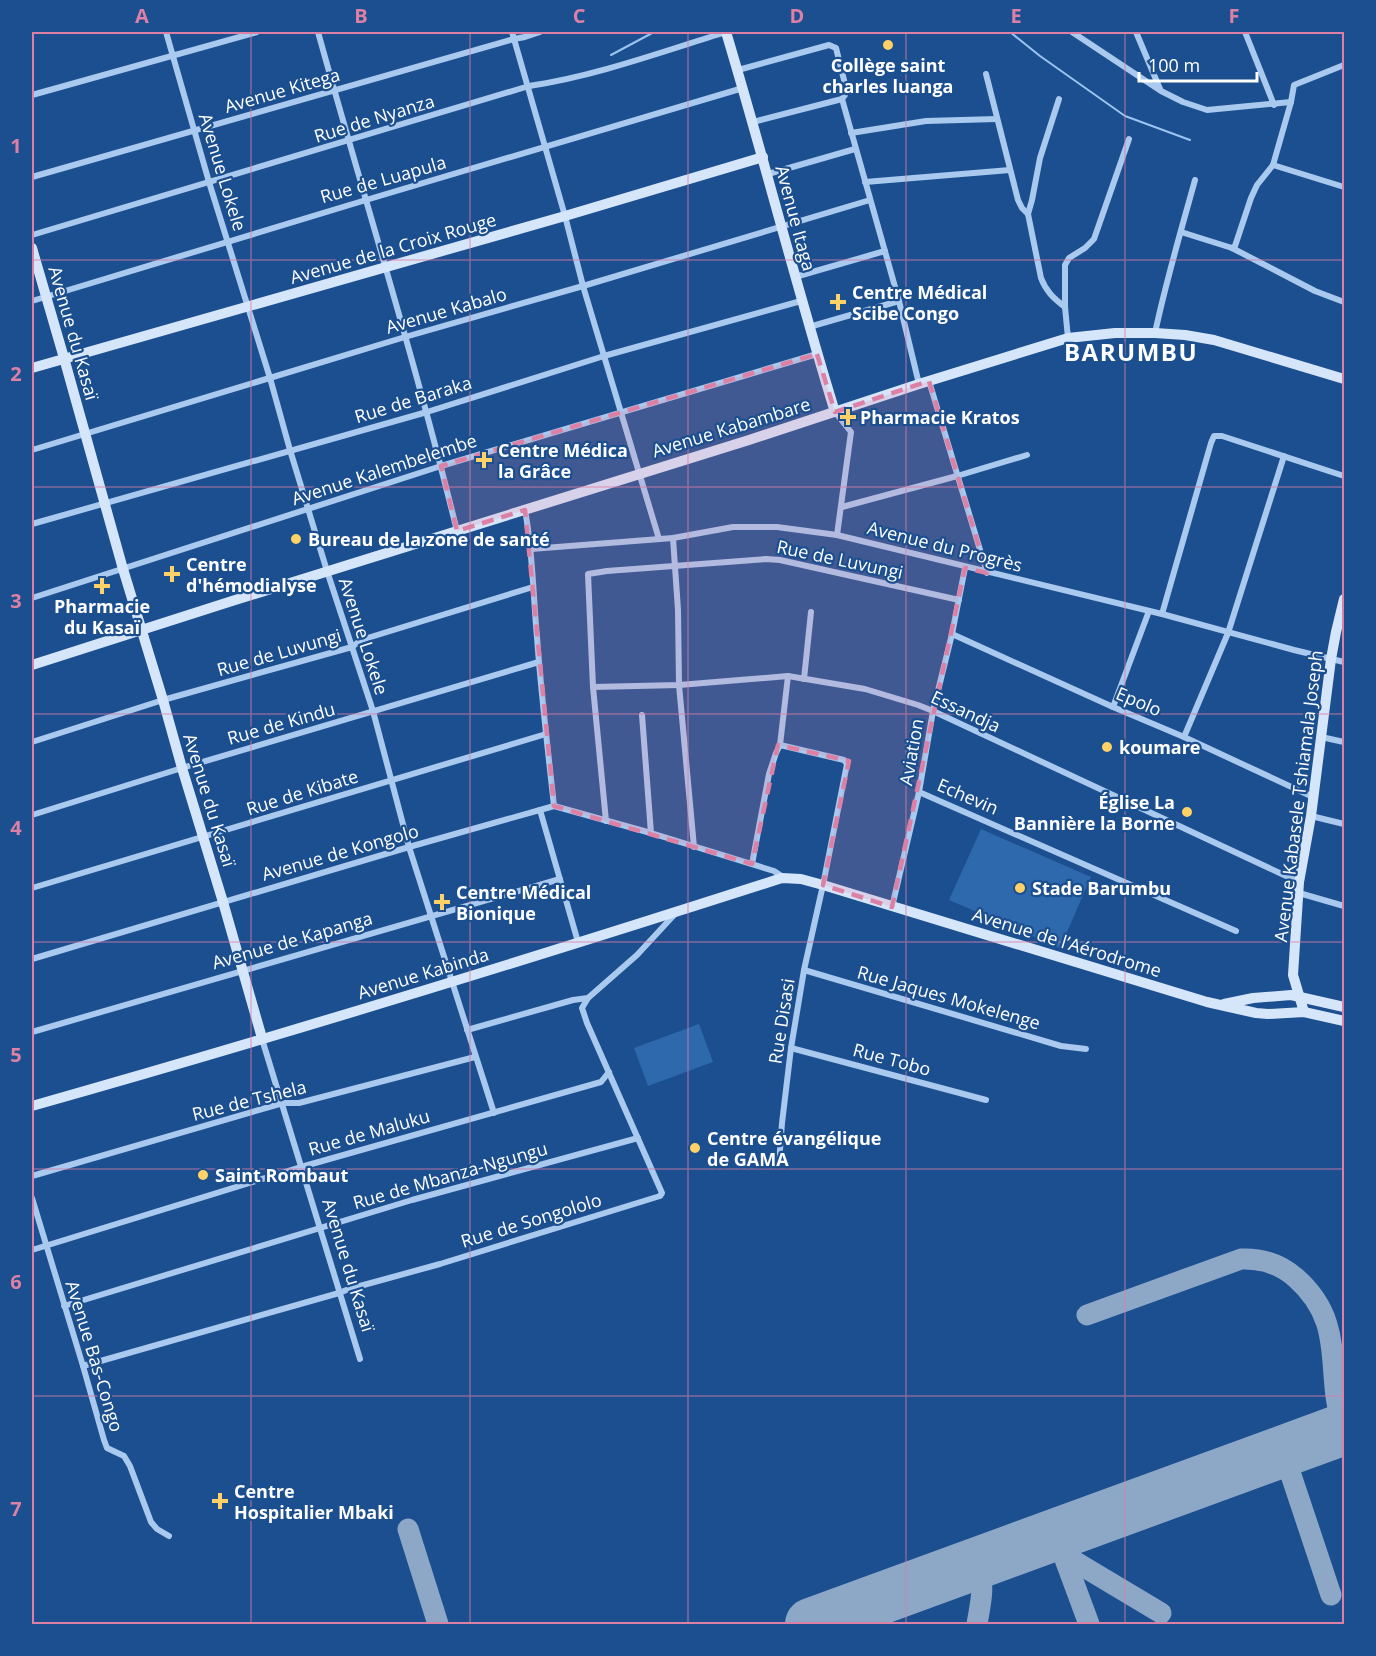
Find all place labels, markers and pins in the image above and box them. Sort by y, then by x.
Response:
marker: Collège saint charles luanga [881,38,895,52]
place label: Collège saint charles luanga [823,53,953,98]
place label: Centre Médical Scibe Congo [852,280,987,325]
marker: Centre Médical Scibe Congo [829,293,847,311]
place label: Pharmacie Kratos [860,405,1020,429]
marker: Pharmacie Kratos [841,410,855,424]
place label: Centre Médica la Grâce [498,438,628,483]
marker: Centre Médica la Grâce [475,451,493,469]
place label: Bureau de la zone de santé [308,527,550,551]
marker: Bureau de la zone de santé [289,532,303,546]
place label: Centre d'hémodialyse [186,552,317,597]
marker: Centre d'hémodialyse [163,565,181,583]
marker: Pharmacie du Kasaï [95,579,109,593]
place label: Pharmacie du Kasaï [54,594,150,639]
place label: koumare [1119,735,1201,759]
marker: koumare [1100,740,1114,754]
place label: Église La Bannière la Borne [1014,790,1175,835]
marker: Église La Bannière la Borne [1180,805,1194,819]
place label: Stade Barumbu [1032,876,1171,900]
place label: Centre Médical Bionique [456,880,591,925]
marker: Stade Barumbu [1013,881,1027,895]
marker: Centre Médical Bionique [433,893,451,911]
place label: Centre évangélique de GAMA [707,1126,881,1171]
marker: Centre évangélique de GAMA [688,1141,702,1155]
place label: Saint Rombaut [215,1163,348,1187]
marker: Saint Rombaut [196,1168,210,1182]
place label: Centre Hospitalier Mbaki [234,1479,394,1524]
marker: Centre Hospitalier Mbaki [211,1492,229,1510]

